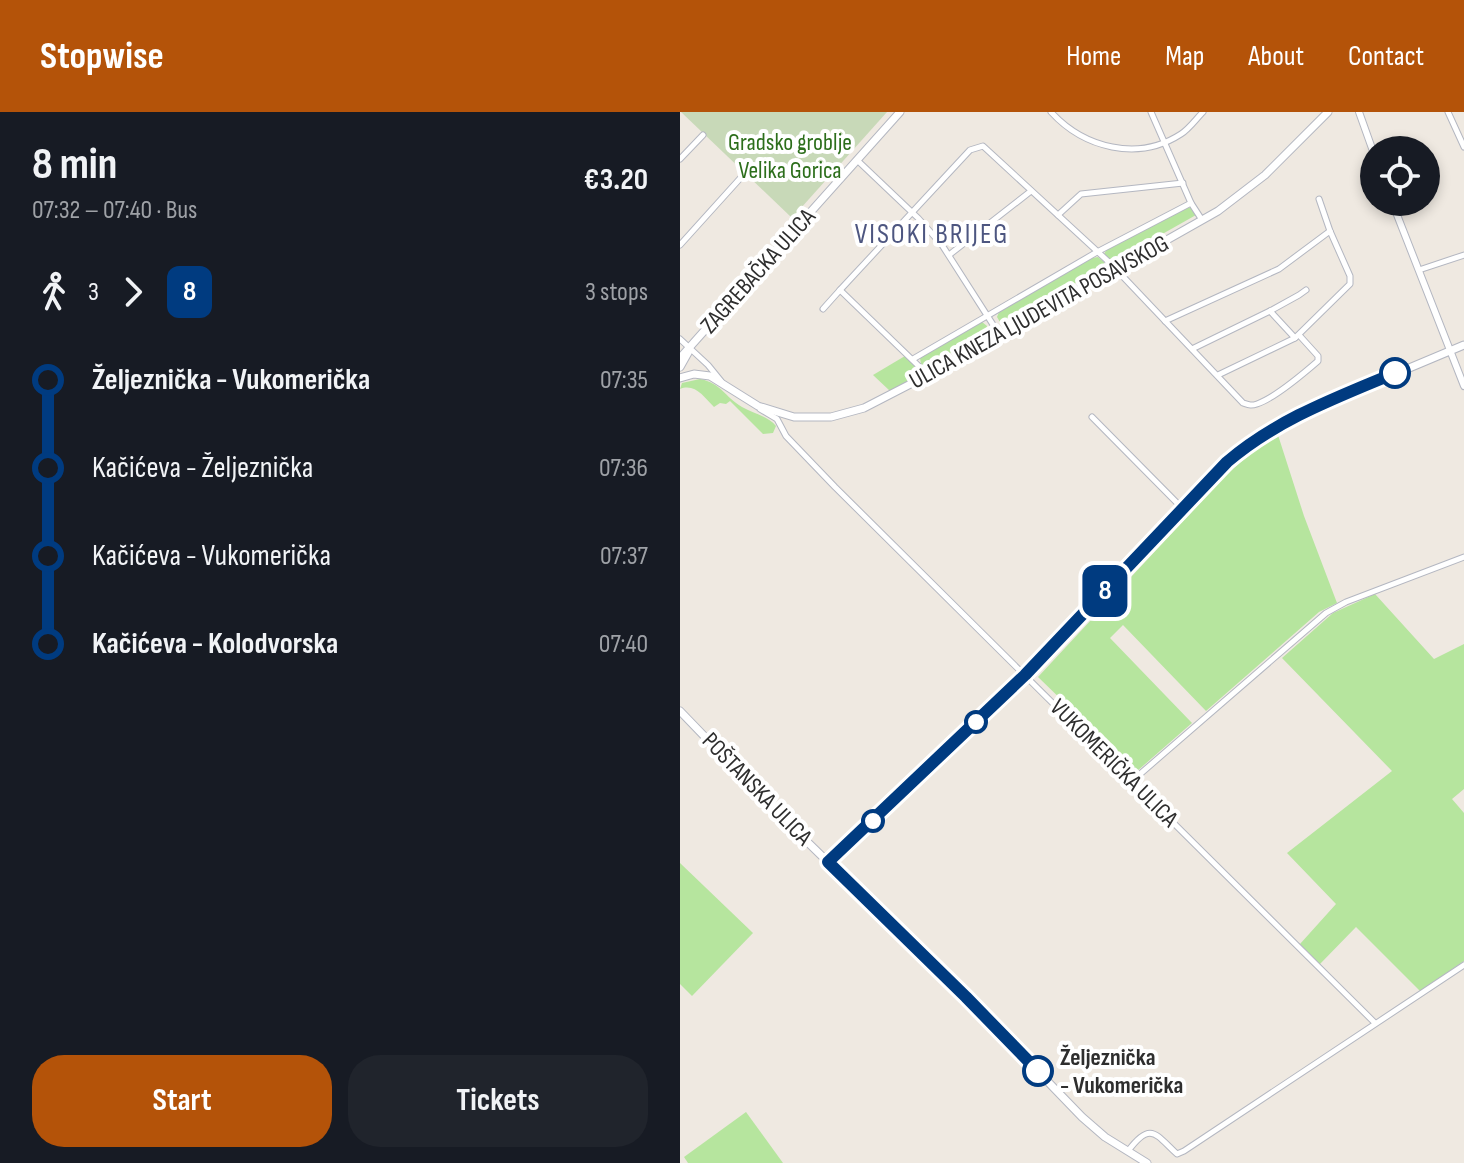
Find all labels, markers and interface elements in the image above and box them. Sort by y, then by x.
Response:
text: Stopwise [40,34,164,79]
text: Home [1066,40,1121,73]
text: Map [1165,40,1204,73]
text: About [1248,40,1304,73]
text: Contact [1348,40,1424,73]
park label: Gradsko groblje Velika Gorica [728,128,852,185]
map controls [1360,136,1440,216]
button: locate [1360,136,1440,216]
text: 8 min [32,138,117,191]
text: €3.20 [584,162,648,198]
text: 07:32 – 07:40 · Bus [32,195,197,226]
street label: ZAGREBAČKA ULICA [694,202,822,339]
district label: VISOKI BRIJEG [855,218,1009,251]
street label: ULICA KNEZA LJUDEVITA POSAVSKOG [904,229,1174,395]
icon: walk [32,270,76,314]
icon: forward [111,270,155,314]
text: 8 [183,275,196,308]
text: 3 [88,277,99,308]
text: 3 stops [585,277,648,308]
unlabelled marker [1380,358,1410,388]
text: Željeznička - Vukomerička [92,362,370,398]
text: 07:35 [600,365,648,396]
text: Kačićeva - Željeznička [92,450,313,486]
text: 07:36 [599,453,648,484]
text: Kačićeva - Vukomerička [92,538,331,574]
text: 07:37 [600,541,648,572]
line badge: 8 [1079,565,1131,617]
text: 8 [1098,574,1112,607]
text: Kačićeva - Kolodvorska [92,626,338,662]
text: 07:40 [599,629,648,660]
street label: VUKOMERIČKA ULICA [1044,693,1185,834]
unlabelled marker [965,711,987,733]
street label: POŠTANSKA ULICA [696,726,819,852]
unlabelled marker [862,810,884,832]
place label: Željeznička - Vukomerička [1060,1043,1183,1100]
button: Start [32,1055,332,1147]
button: Tickets [348,1055,648,1147]
marker: Željeznička - Vukomerička [1023,1056,1053,1086]

